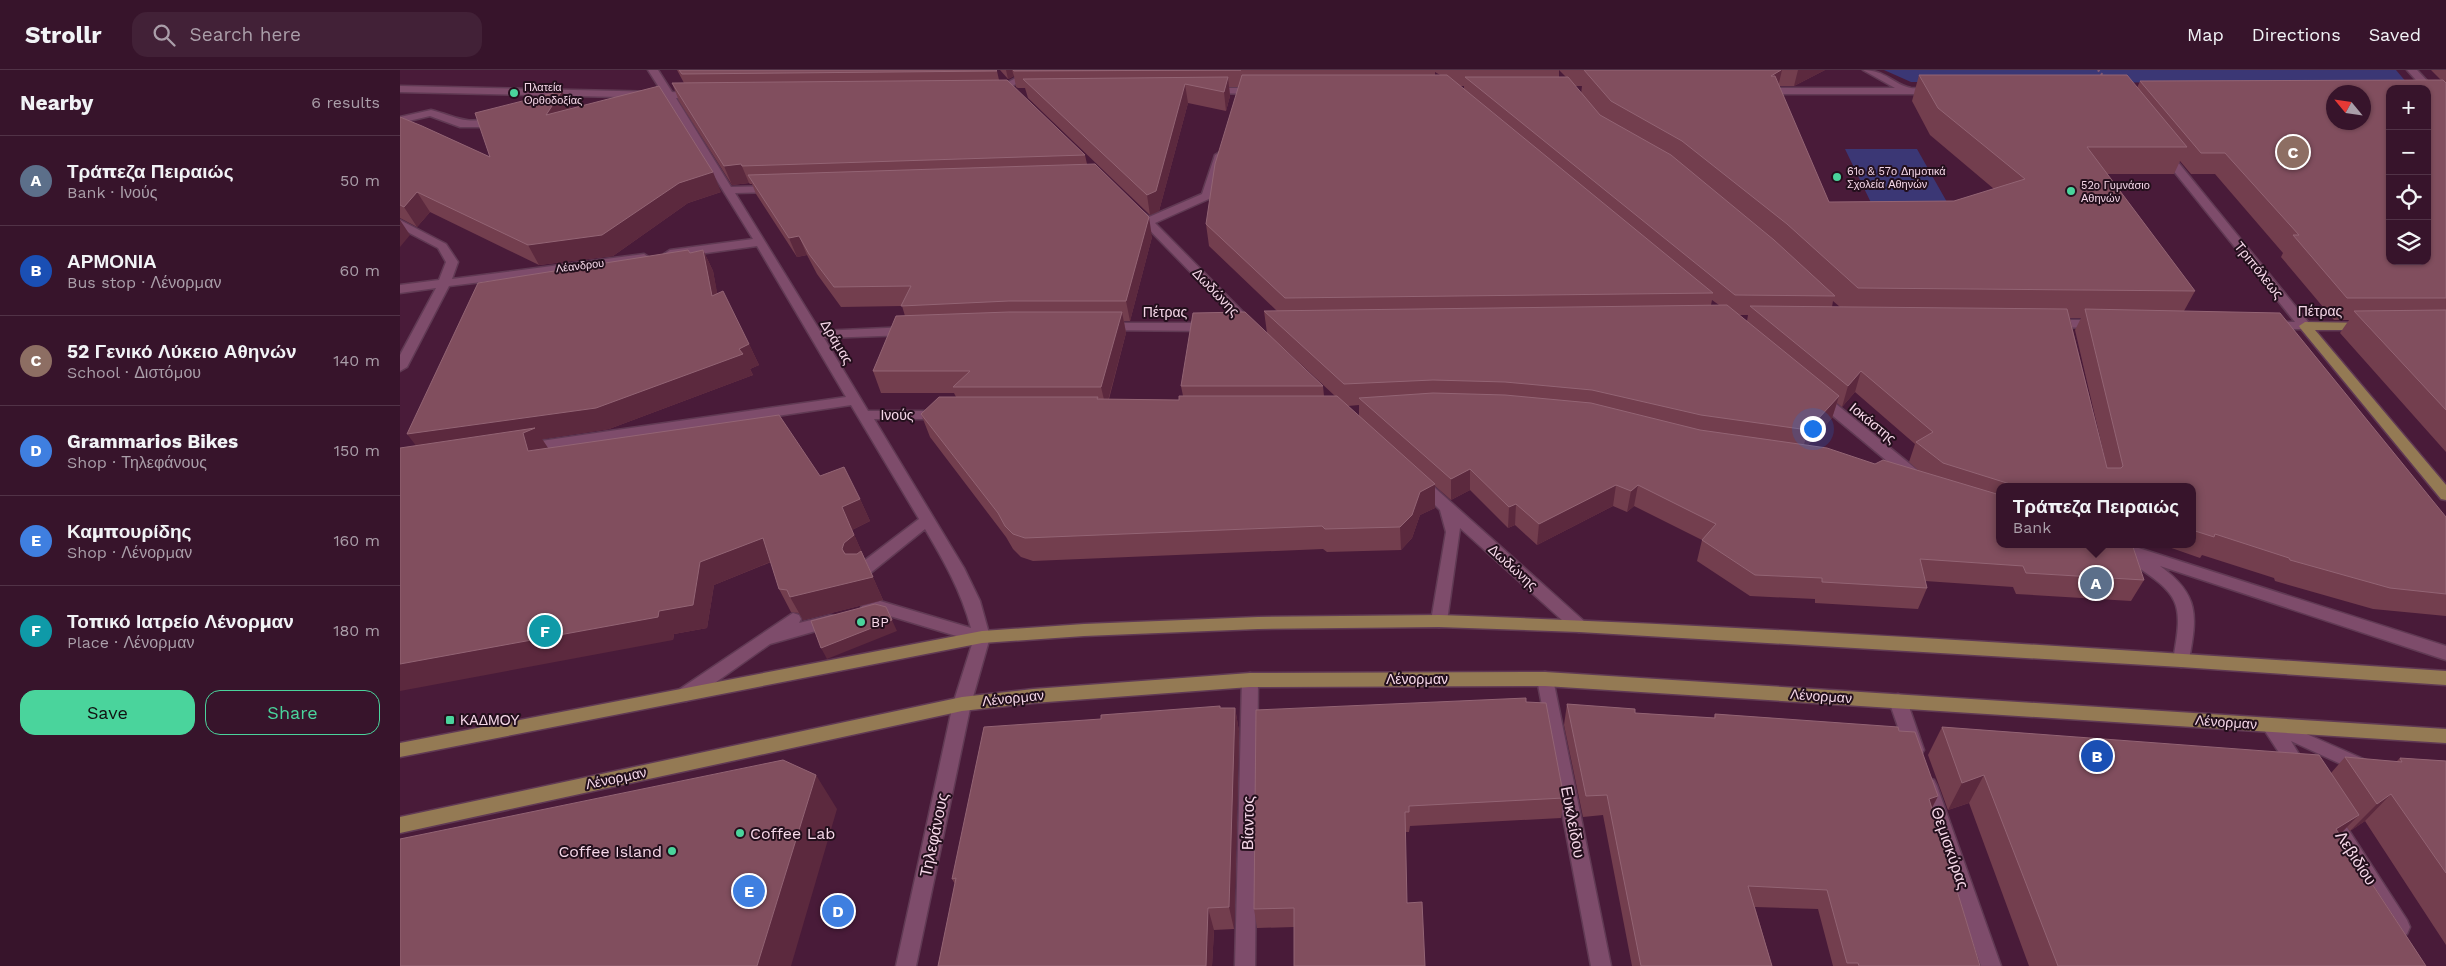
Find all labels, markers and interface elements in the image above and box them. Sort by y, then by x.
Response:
search box [132,12,482,57]
text: Strollr [25,21,102,49]
icon: search [150,21,178,49]
text: Search here [190,23,301,46]
text: Map [2187,24,2224,45]
text: Directions [2252,24,2341,45]
text: Saved [2369,24,2421,45]
place label: Πλατεία Ορθοδοξίας [524,81,582,107]
north arrow [2326,85,2371,130]
map controls [2386,85,2431,265]
button: + [2386,85,2431,130]
marker: Πλατεία Ορθοδοξίας [508,87,520,99]
text: Nearby [20,90,93,115]
text: 6 results [311,93,380,112]
button: − [2386,130,2431,175]
pin: C [2277,133,2309,171]
text: Τράπεζα Πειραιώς [67,160,234,183]
place label: 61ο & 57ο Δημοτικά Σχολεία Αθηνών [1847,165,1946,191]
text: A [31,171,41,190]
text: 50 m [340,171,380,190]
marker: 61ο & 57ο Δημοτικά Σχολεία Αθηνών [1831,171,1843,183]
button: locate [2386,175,2431,220]
place label: 52ο Γυμνάσιο Αθηνών [2081,179,2150,205]
text: Bank · Ινούς [67,183,157,202]
marker: 52ο Γυμνάσιο Αθηνών [2065,185,2077,197]
button: layers [2386,220,2431,265]
street label: Τριπόλεως [2231,238,2287,302]
text: ΑΡΜΟΝΙΑ [67,250,157,273]
street label: Λέανδρου [555,257,605,275]
text: B [31,261,41,280]
text: 60 m [340,261,380,280]
street label: Δωδώνης [1189,265,1243,320]
text: Bus stop · Λένορμαν [67,273,222,292]
street label: Πέτρας [2298,303,2343,319]
street label: Πέτρας [1143,304,1188,320]
street label: Δράμας [818,317,857,367]
text: 52 Γενικό Λύκειο Αθηνών [67,340,297,363]
text: C [31,351,41,370]
text: 140 m [333,351,380,370]
text: School · Διστόμου [67,363,201,382]
street label: Ιοκάστης [1846,399,1900,447]
street label: Ινούς [880,407,914,423]
your location [1800,416,1826,442]
text: Grammarios Bikes [67,430,238,453]
text: D [30,441,42,460]
text: 150 m [334,441,380,460]
text: Shop · Τηλεφάνους [67,453,207,472]
popup [1996,483,2196,548]
text: Τράπεζα Πειραιώς [2013,495,2179,518]
text: Bank [2013,518,2051,537]
text: Καμπουρίδης [67,520,191,543]
text: E [31,531,41,550]
text: 160 m [333,531,380,550]
street label: Δωδώνης [1485,541,1541,593]
text: Shop · Λένορμαν [67,543,192,562]
pin: A [2080,564,2112,602]
text: Τοπικό Ιατρείο Λένορμαν [67,610,294,633]
pin: F [529,612,561,650]
place label: BP [871,614,889,630]
marker: BP [855,616,867,628]
text: F [31,621,41,640]
text: 180 m [333,621,380,640]
text: Place · Λένορμαν [67,633,194,652]
street label: Λένορμαν [1386,671,1448,687]
street label: Λένορμαν [1789,686,1853,706]
street label: Λένορμαν [981,687,1045,709]
button: Save [20,690,195,735]
button: Share [205,690,380,735]
place label: ΚΑΔΜΟΥ [460,712,520,728]
street label: Λένορμαν [2194,712,2258,732]
marker: ΚΑΔΜΟΥ [444,714,456,726]
pin: B [2081,737,2113,775]
street label: Λένορμαν [584,764,648,792]
street label: Ευκλείδου [1557,785,1589,859]
street label: Τηλεφάνους [916,791,952,879]
street label: Βίαντος [1238,795,1258,850]
street label: Θεμισκύρας [1927,804,1973,892]
place label: Coffee Lab [750,824,835,843]
marker: Coffee Lab [734,827,746,839]
street label: Λεβιδίου [2332,827,2380,889]
place label: Coffee Island [558,842,662,861]
marker: Coffee Island [666,845,678,857]
pin: E [733,872,765,910]
pin: D [822,892,854,930]

